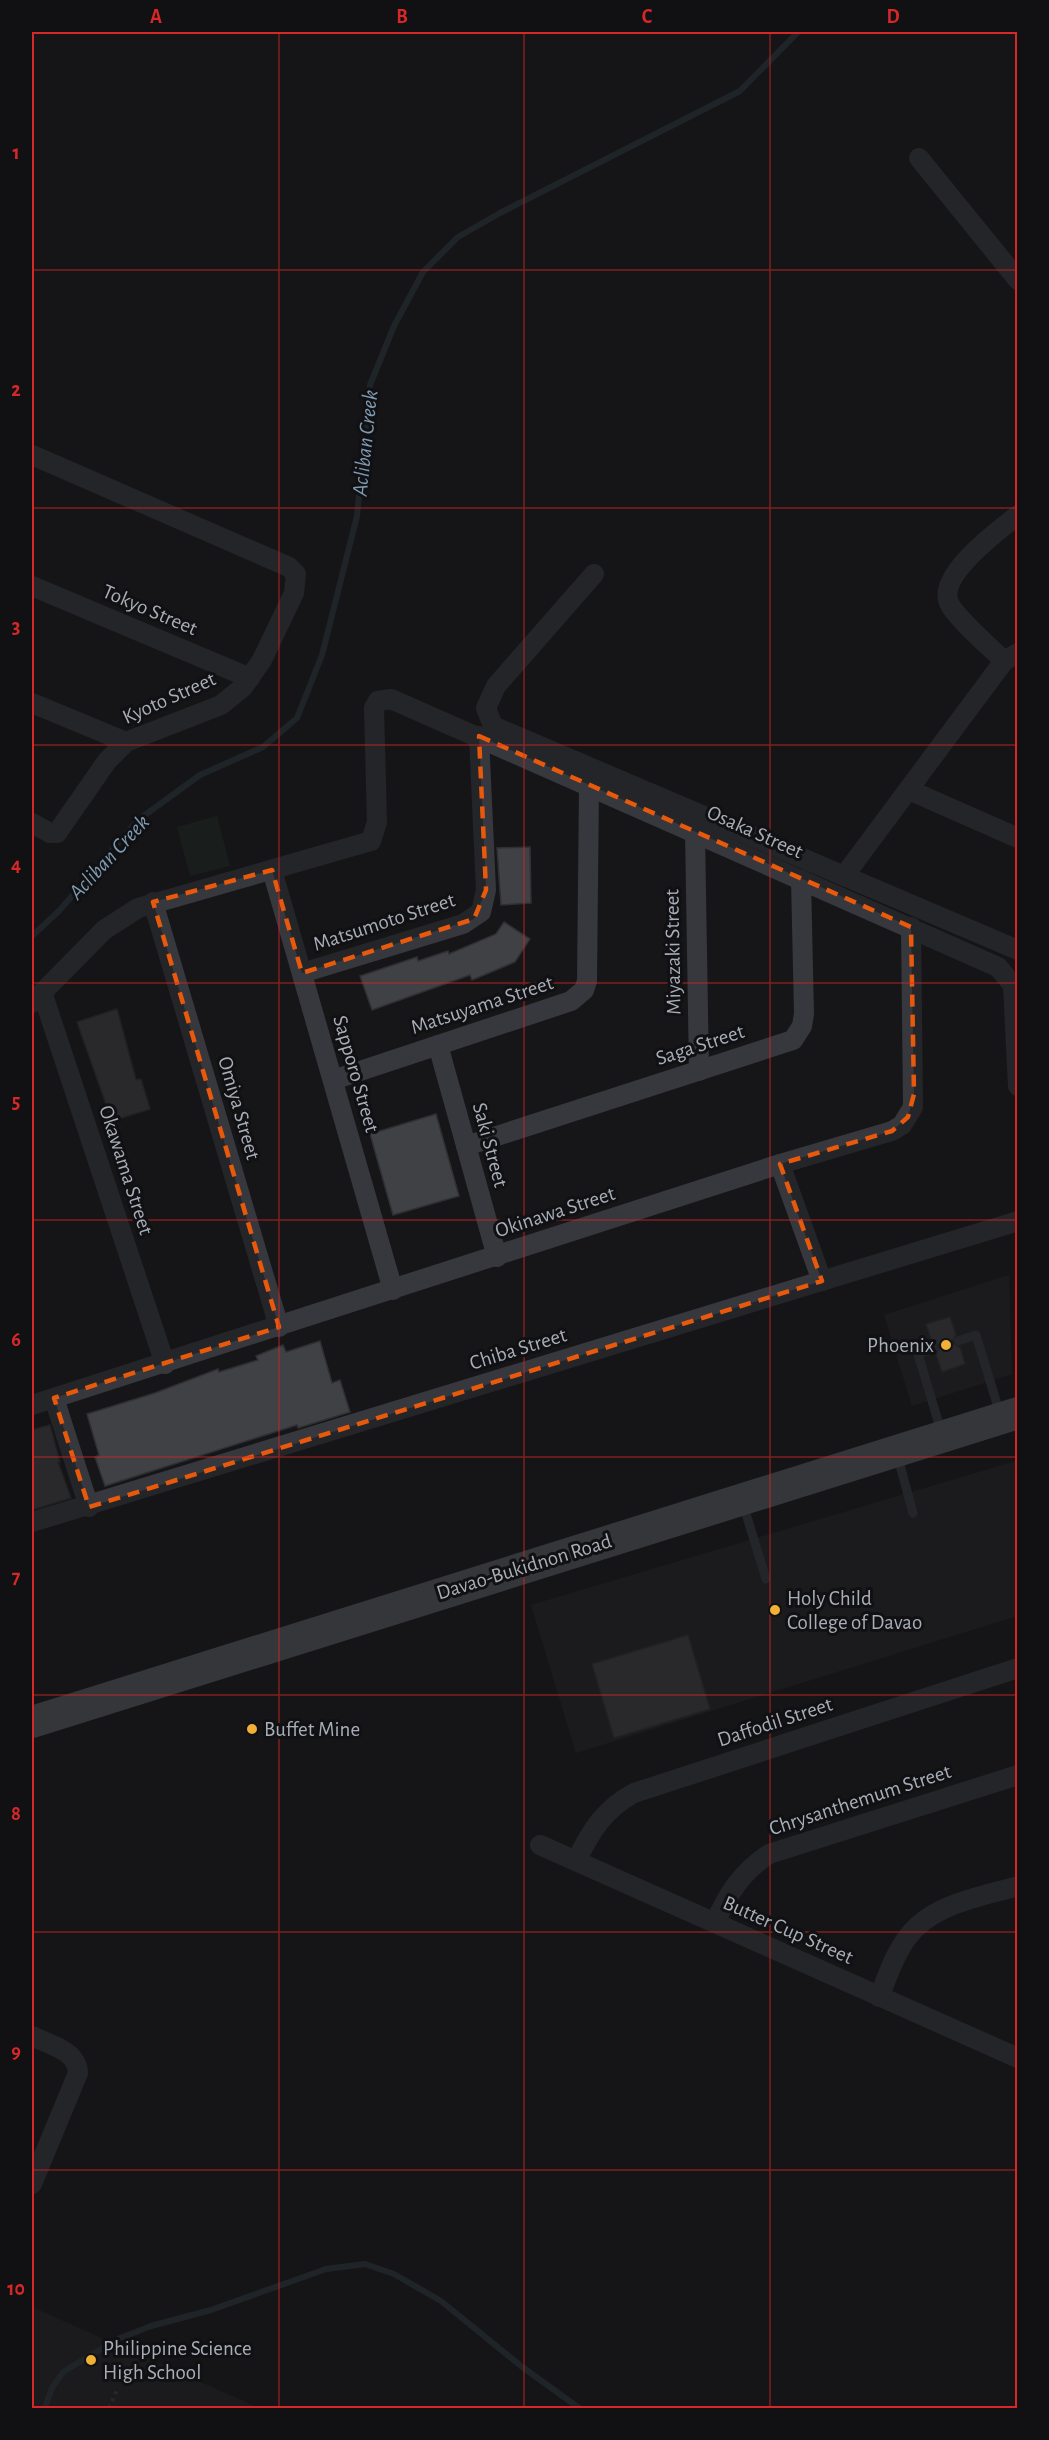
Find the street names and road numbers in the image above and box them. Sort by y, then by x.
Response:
street label: Tokyo Street [100,581,201,639]
street label: Kyoto Street [119,668,219,728]
street label: Osaka Street [704,802,806,863]
street label: Matsumoto Street [310,889,458,955]
street label: Miyazaki Street [661,889,685,1015]
street label: Matsuyama Street [408,972,556,1038]
street label: Sapporo Street [329,1013,383,1135]
street label: Saga Street [653,1021,747,1069]
street label: Omiya Street [214,1054,264,1162]
street label: Saki Street [469,1100,511,1190]
street label: Okawama Street [95,1103,157,1238]
street label: Okinawa Street [492,1183,618,1241]
street label: Chiba Street [467,1324,569,1374]
street label: Davao-Bukidnon Road [434,1530,614,1604]
street label: Daffodil Street [715,1693,835,1750]
street label: Chrysanthemum Street [766,1761,954,1839]
street label: Butter Cup Street [720,1892,856,1968]

